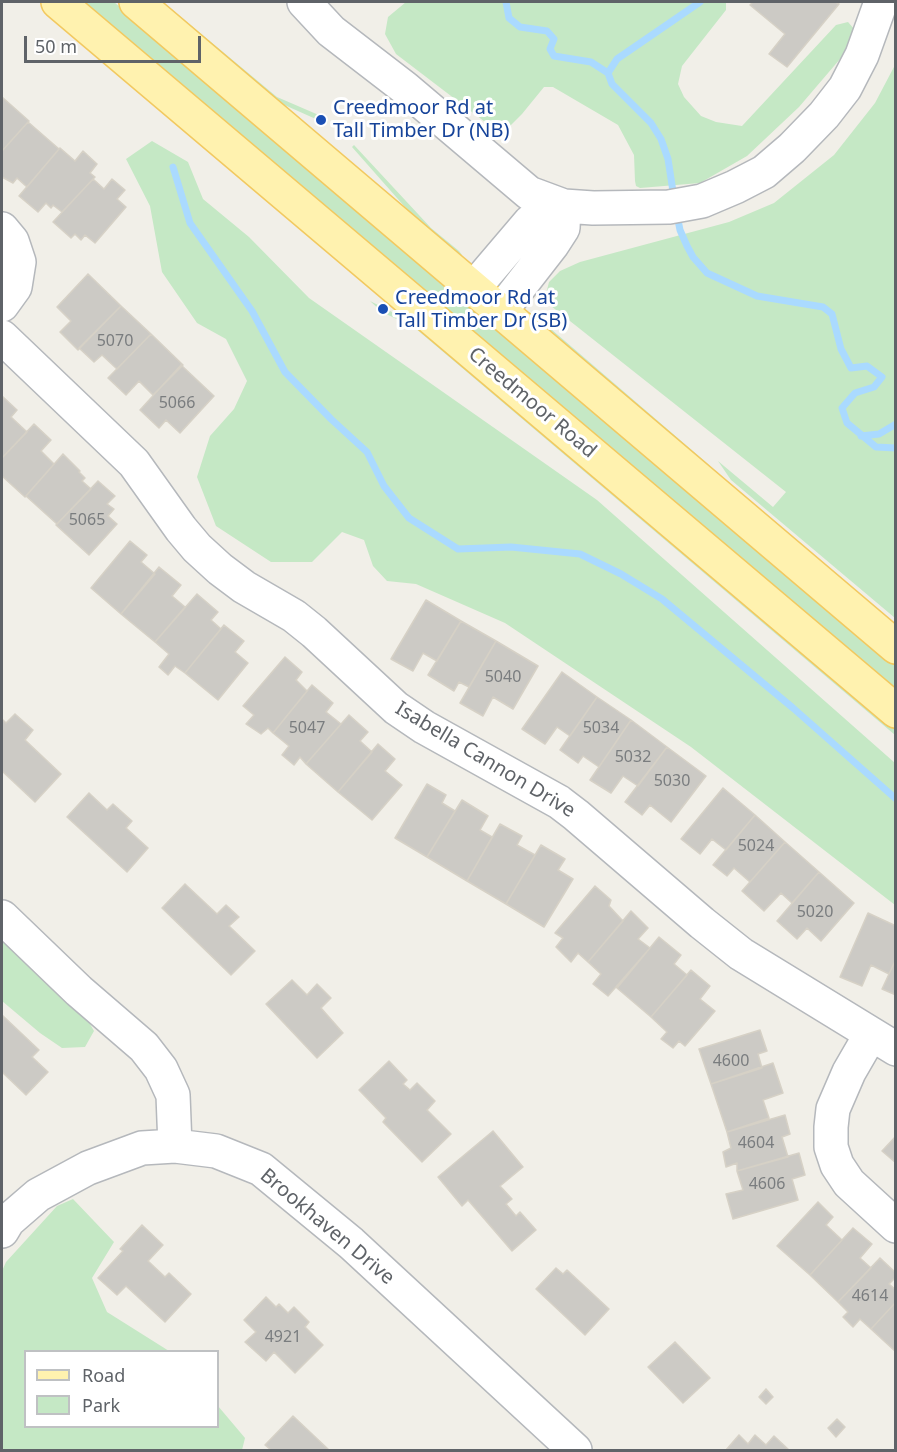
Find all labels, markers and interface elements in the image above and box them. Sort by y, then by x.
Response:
scale bar [27,24,204,62]
text: 50 m [35,34,77,58]
place label: Creedmoor Rd at Tall Timber Dr (NB) [333,96,510,143]
marker: Creedmoor Rd at Tall Timber Dr (NB) [314,113,328,127]
place label: Creedmoor Rd at Tall Timber Dr (SB) [395,286,567,333]
marker: Creedmoor Rd at Tall Timber Dr (SB) [376,302,390,316]
house number: 5070 [97,331,133,351]
street label: Creedmoor Road [463,342,601,464]
house number: 5066 [159,393,195,413]
house number: 5065 [69,510,105,530]
house number: 5040 [485,667,521,687]
street label: Isabella Cannon Drive [391,697,579,823]
house number: 5047 [289,718,325,738]
house number: 5034 [583,718,619,738]
house number: 5032 [615,747,651,767]
house number: 5030 [654,771,690,791]
house number: 5024 [738,836,774,856]
house number: 5020 [797,902,833,922]
house number: 4600 [713,1051,749,1071]
house number: 4604 [738,1133,774,1153]
street label: Brookhaven Drive [255,1164,399,1290]
house number: 4606 [749,1174,785,1194]
house number: 4614 [852,1286,888,1306]
house number: 4921 [265,1327,301,1347]
legend [24,1350,219,1428]
text: Road [82,1363,125,1387]
text: Park [82,1393,120,1417]

